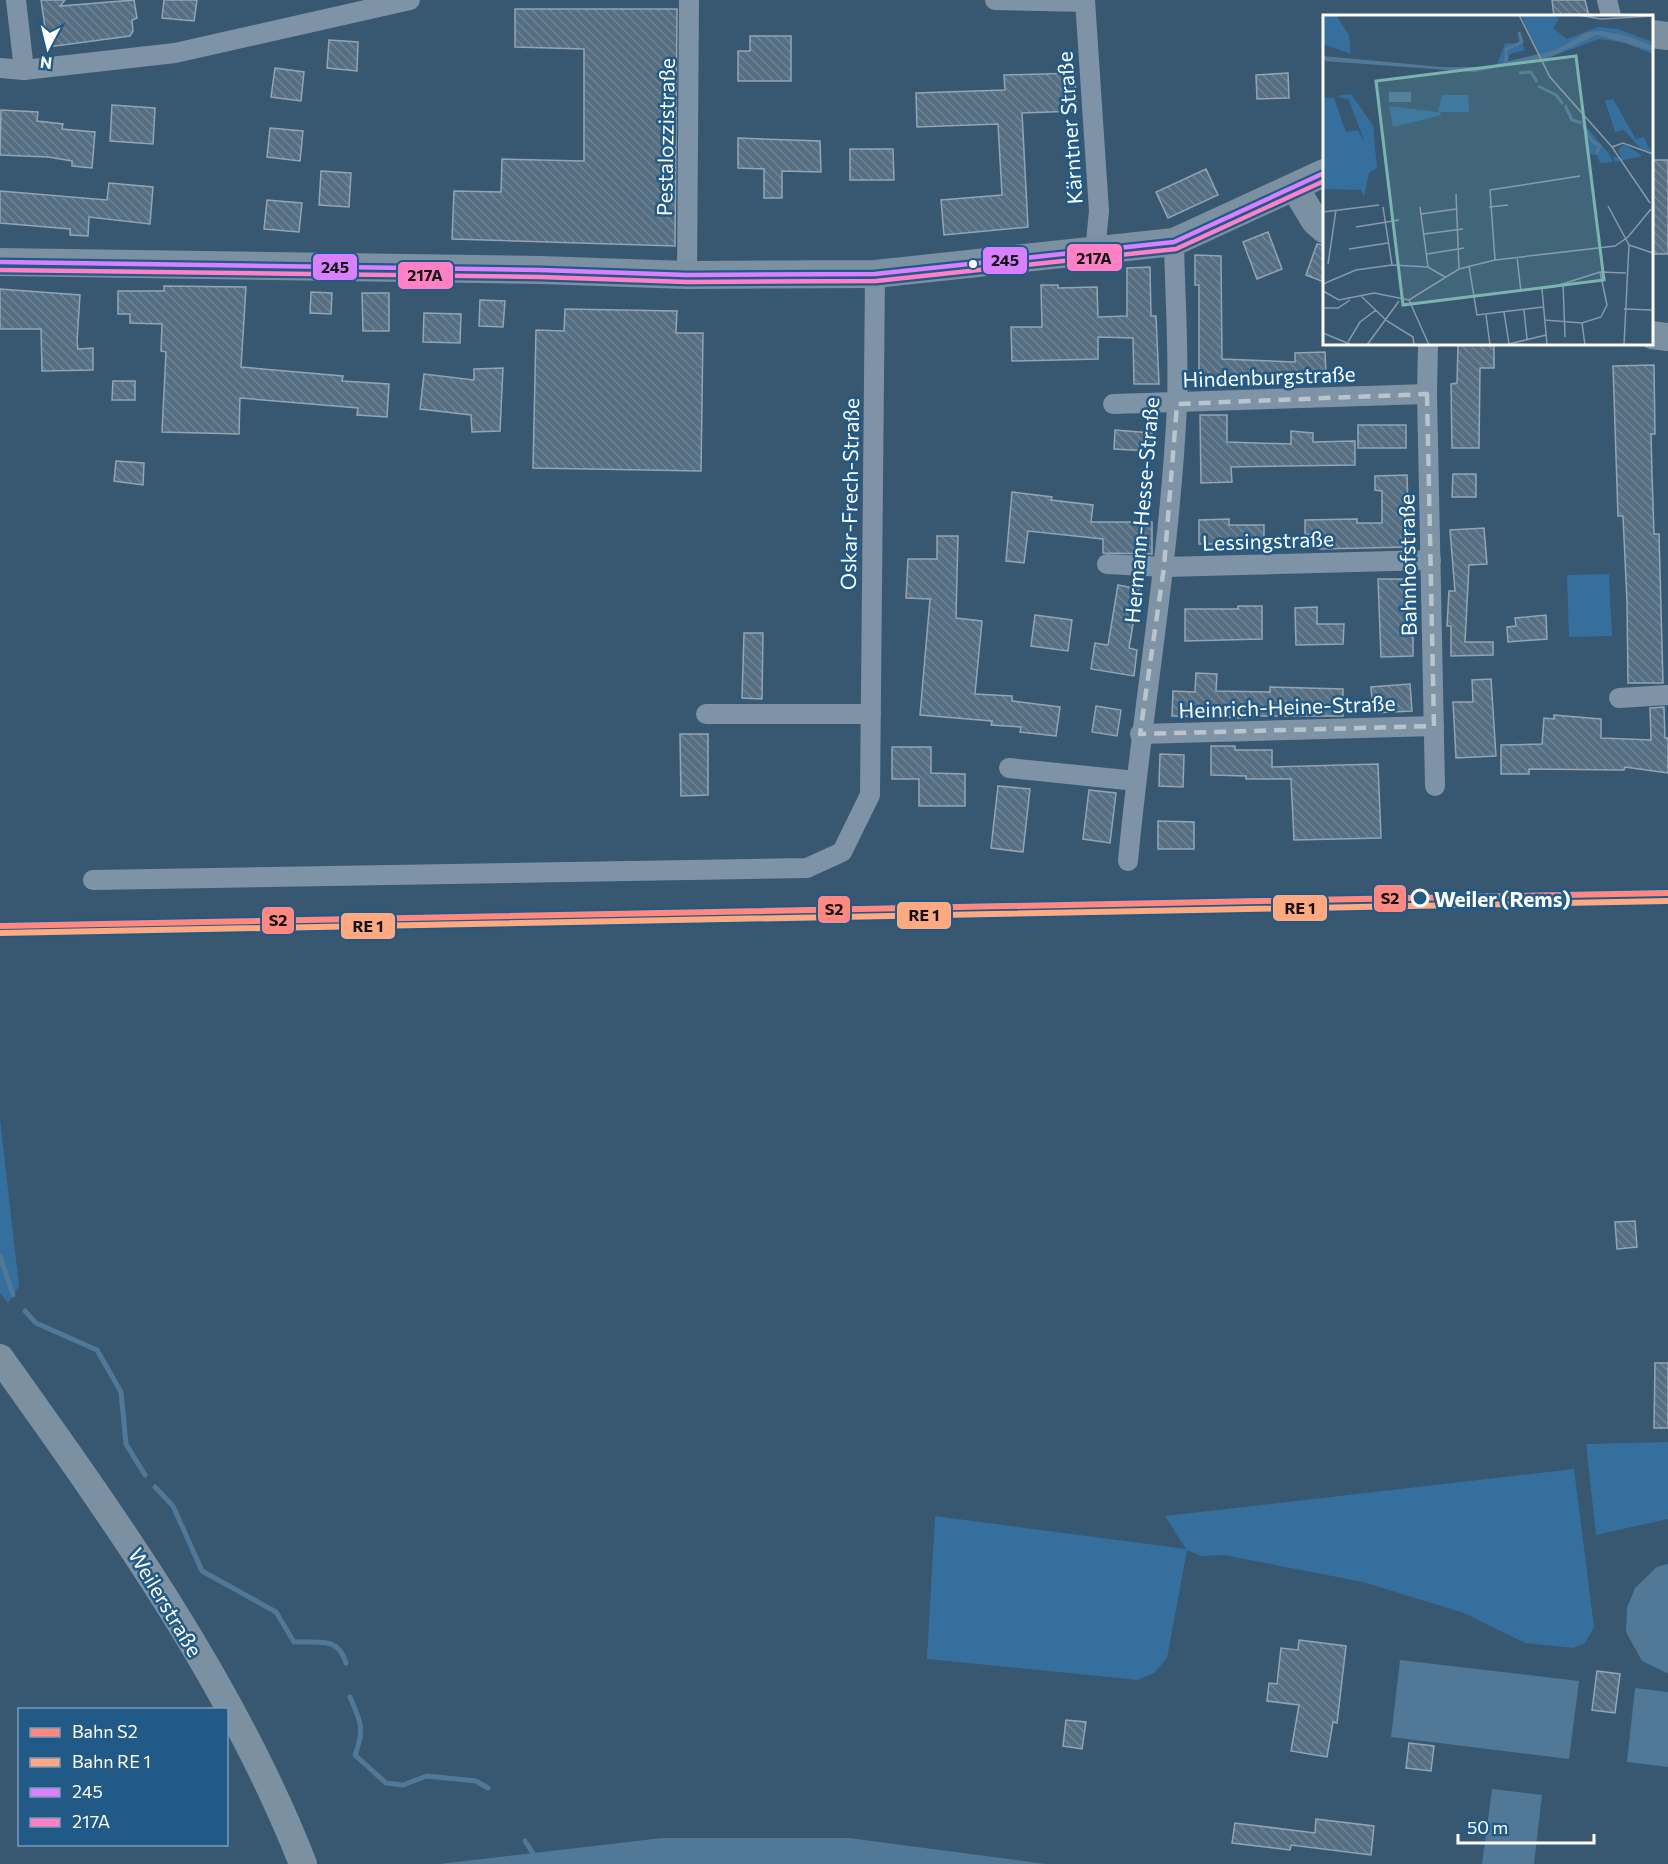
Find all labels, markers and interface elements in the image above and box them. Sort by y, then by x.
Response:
inset map [1323,15,1653,345]
north arrow [18,18,78,78]
street label: Kärntner Straße [1051,51,1087,205]
text: N [39,53,53,74]
street label: Pestalozzistraße [651,58,679,216]
line badge: 217A [1066,243,1123,272]
line badge: 245 [982,246,1028,275]
text: 217A [1076,248,1112,267]
text: 245 [991,250,1019,269]
line badge: 245 [312,253,358,281]
text: 245 [321,257,349,276]
unlabelled marker [967,258,979,270]
line badge: 217A [397,261,454,290]
text: 217A [407,265,443,284]
street label: Hindenburgstraße [1182,360,1356,392]
street label: Hermann-Hesse-Straße [1119,396,1163,624]
street label: Oskar-Frech-Straße [835,398,863,590]
street label: Bahnhofstraße [1393,494,1421,636]
street label: Lessingstraße [1202,525,1334,555]
street label: Heinrich-Heine-Straße [1178,690,1396,722]
line badge: S2 [1373,884,1407,913]
place label: Weiler (Rems) [1434,886,1571,911]
text: S2 [1381,888,1399,907]
marker: Weiler (Rems) [1411,889,1429,907]
line badge: RE 1 [1272,894,1328,922]
line badge: S2 [817,895,851,924]
text: RE 1 [1285,898,1315,917]
text: S2 [825,899,843,918]
line badge: RE 1 [896,901,952,930]
text: RE 1 [909,905,939,924]
line badge: S2 [261,906,295,935]
text: S2 [269,910,287,929]
line badge: RE 1 [340,912,396,940]
text: RE 1 [353,916,383,935]
street label: Weilerstraße [124,1543,208,1661]
legend [18,1708,228,1846]
text: Bahn S2 [72,1720,138,1742]
text: Bahn RE 1 [72,1750,151,1772]
text: 245 [72,1780,103,1802]
scale bar [1458,1807,1594,1845]
text: 217A [72,1810,110,1832]
text: 50 m [1467,1816,1508,1838]

